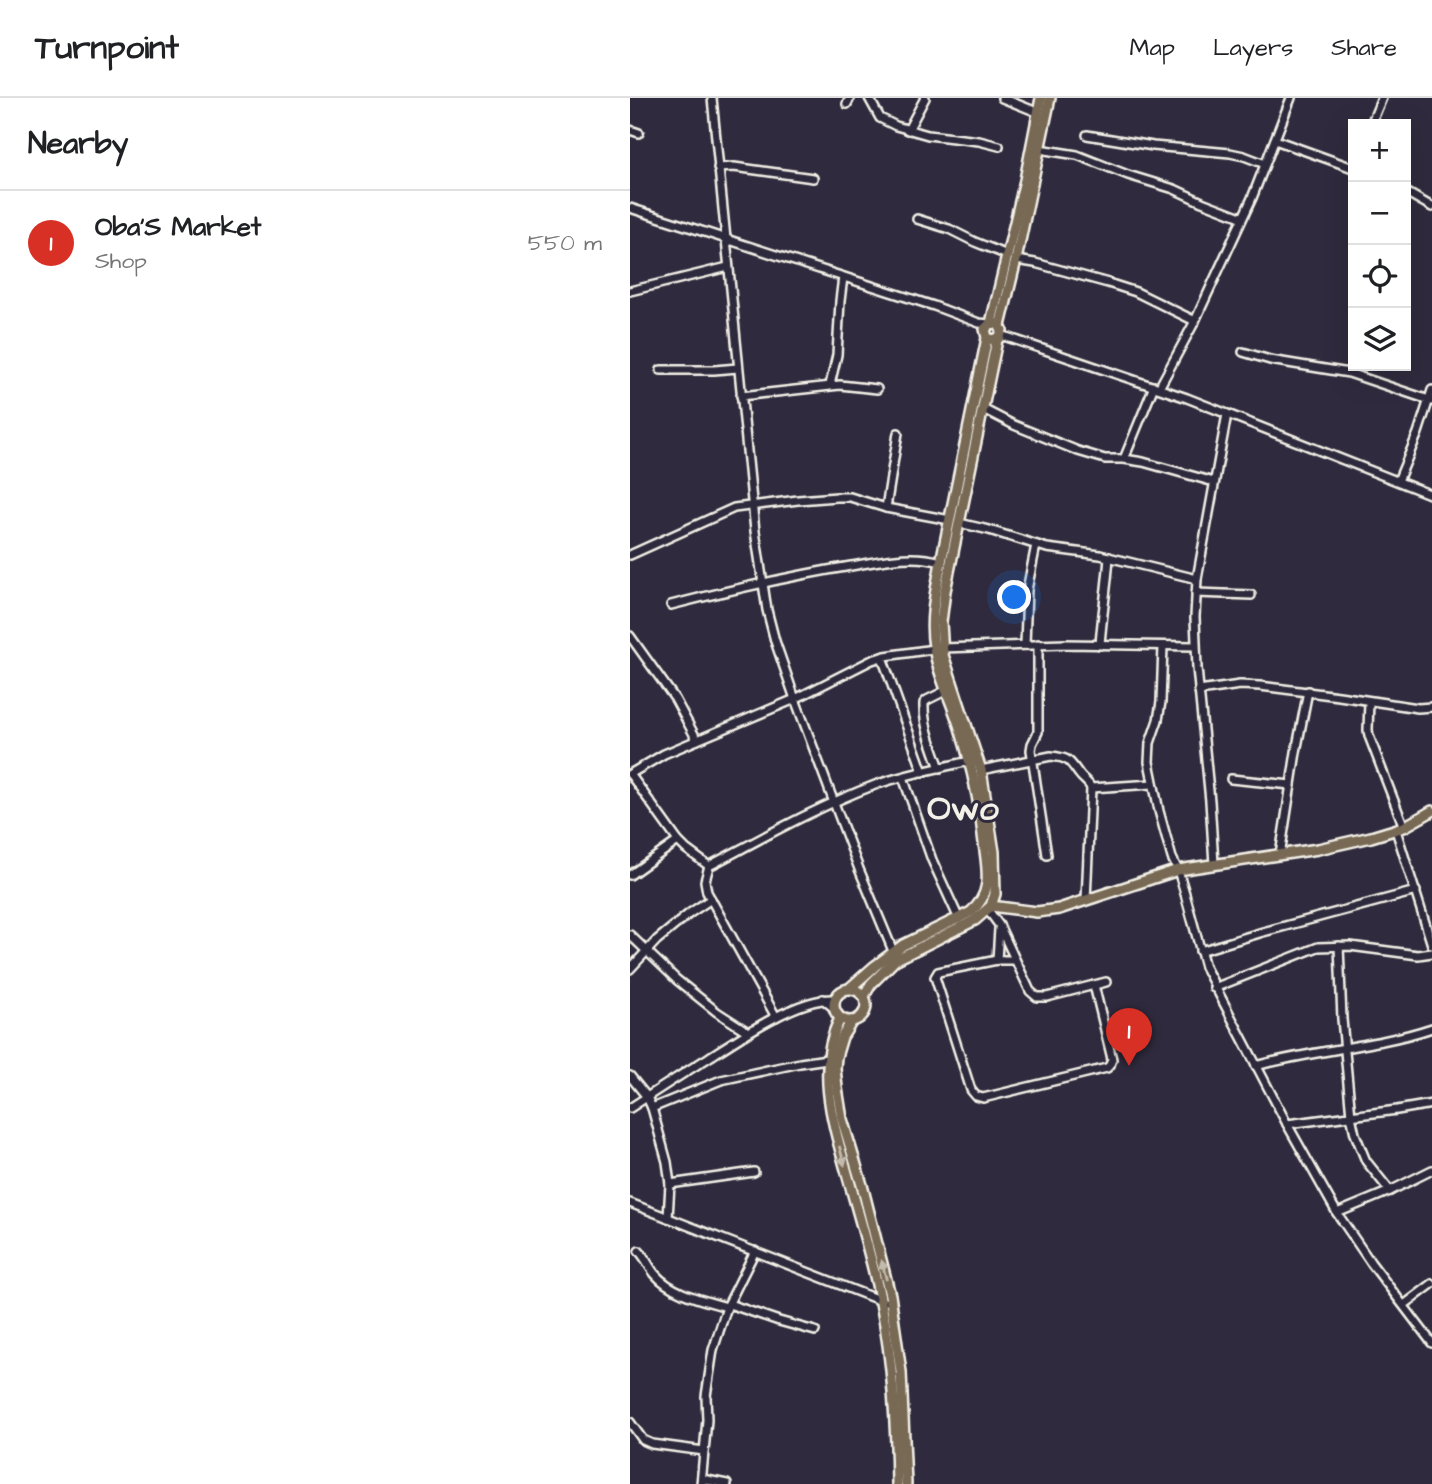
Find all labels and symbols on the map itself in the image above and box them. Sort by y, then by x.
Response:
your location [997,580,1031,614]
district label: Owo [927,784,999,833]
pin: 1 [1106,1008,1152,1066]
one-way arrow [838,1146,848,1167]
one-way arrow [878,1259,889,1281]

